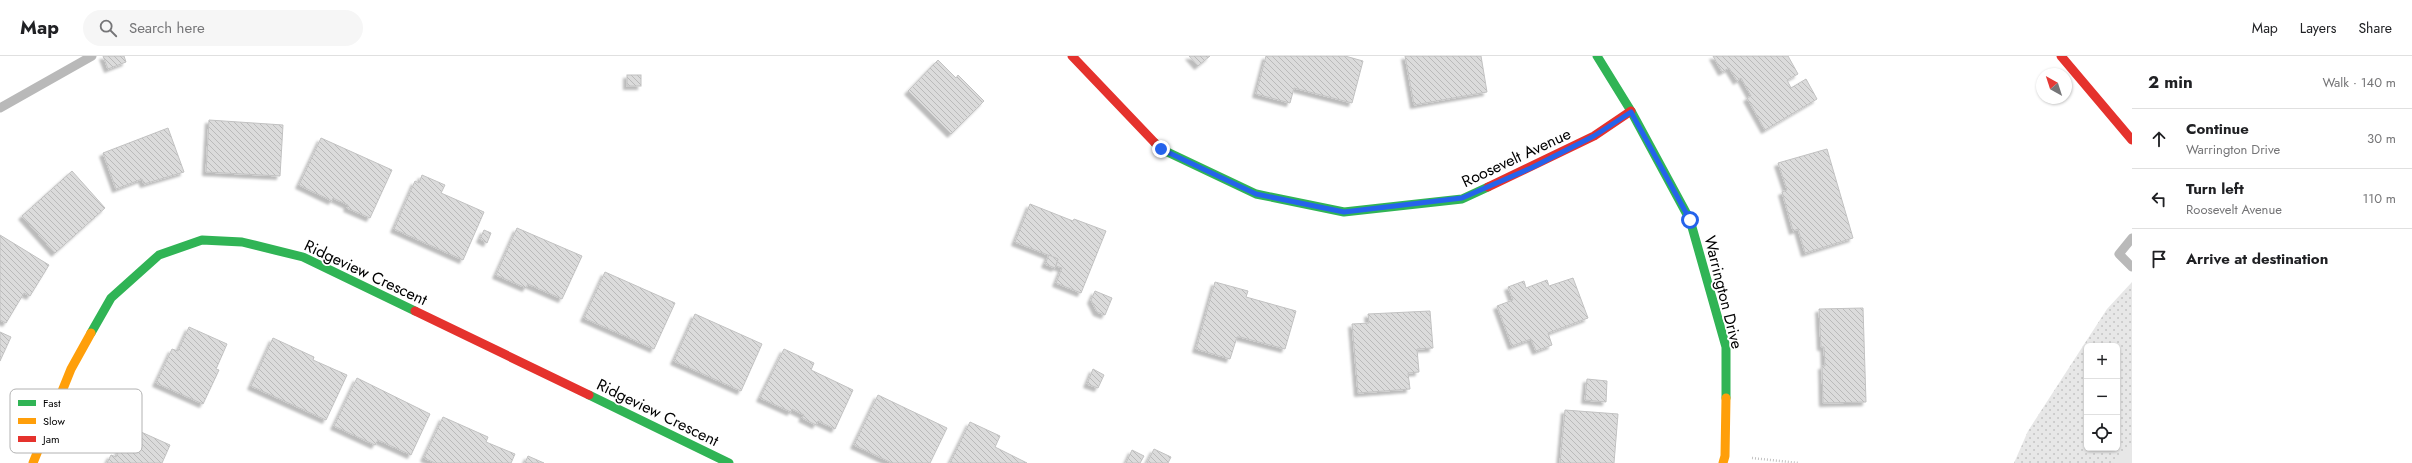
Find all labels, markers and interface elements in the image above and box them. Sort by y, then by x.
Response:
search box [83,10,363,46]
text: Map [20,14,59,41]
icon: search [97,17,119,39]
text: Search here [129,17,205,39]
text: Map [2252,18,2278,38]
text: Layers [2300,18,2336,38]
text: Share [2358,18,2392,38]
north arrow [2036,68,2072,104]
text: 2 min [2148,70,2193,94]
text: Walk · 140 m [2322,73,2396,92]
text: Continue [2186,118,2249,140]
street label: Roosevelt Avenue [1458,122,1575,193]
icon: ahead [2148,128,2170,150]
text: 30 m [2367,129,2396,148]
route end [1152,140,1170,158]
text: Warrington Drive [2186,140,2280,159]
text: Turn left [2186,178,2244,200]
icon: left [2148,188,2170,210]
text: 110 m [2362,189,2396,208]
text: Roosevelt Avenue [2186,200,2282,219]
route start [1681,211,1699,229]
street label: Warrington Drive [1698,233,1749,351]
street label: Ridgeview Crescent [301,234,431,311]
icon: arrive [2148,248,2170,270]
text: Arrive at destination [2186,248,2328,270]
map controls [2084,343,2120,451]
button: + [2084,343,2120,379]
street label: Ridgeview Crescent [593,373,723,452]
button: − [2084,379,2120,415]
legend [10,389,142,453]
text: Fast [43,395,61,411]
text: Slow [43,413,65,429]
button: locate [2084,415,2120,451]
text: Jam [41,431,60,447]

